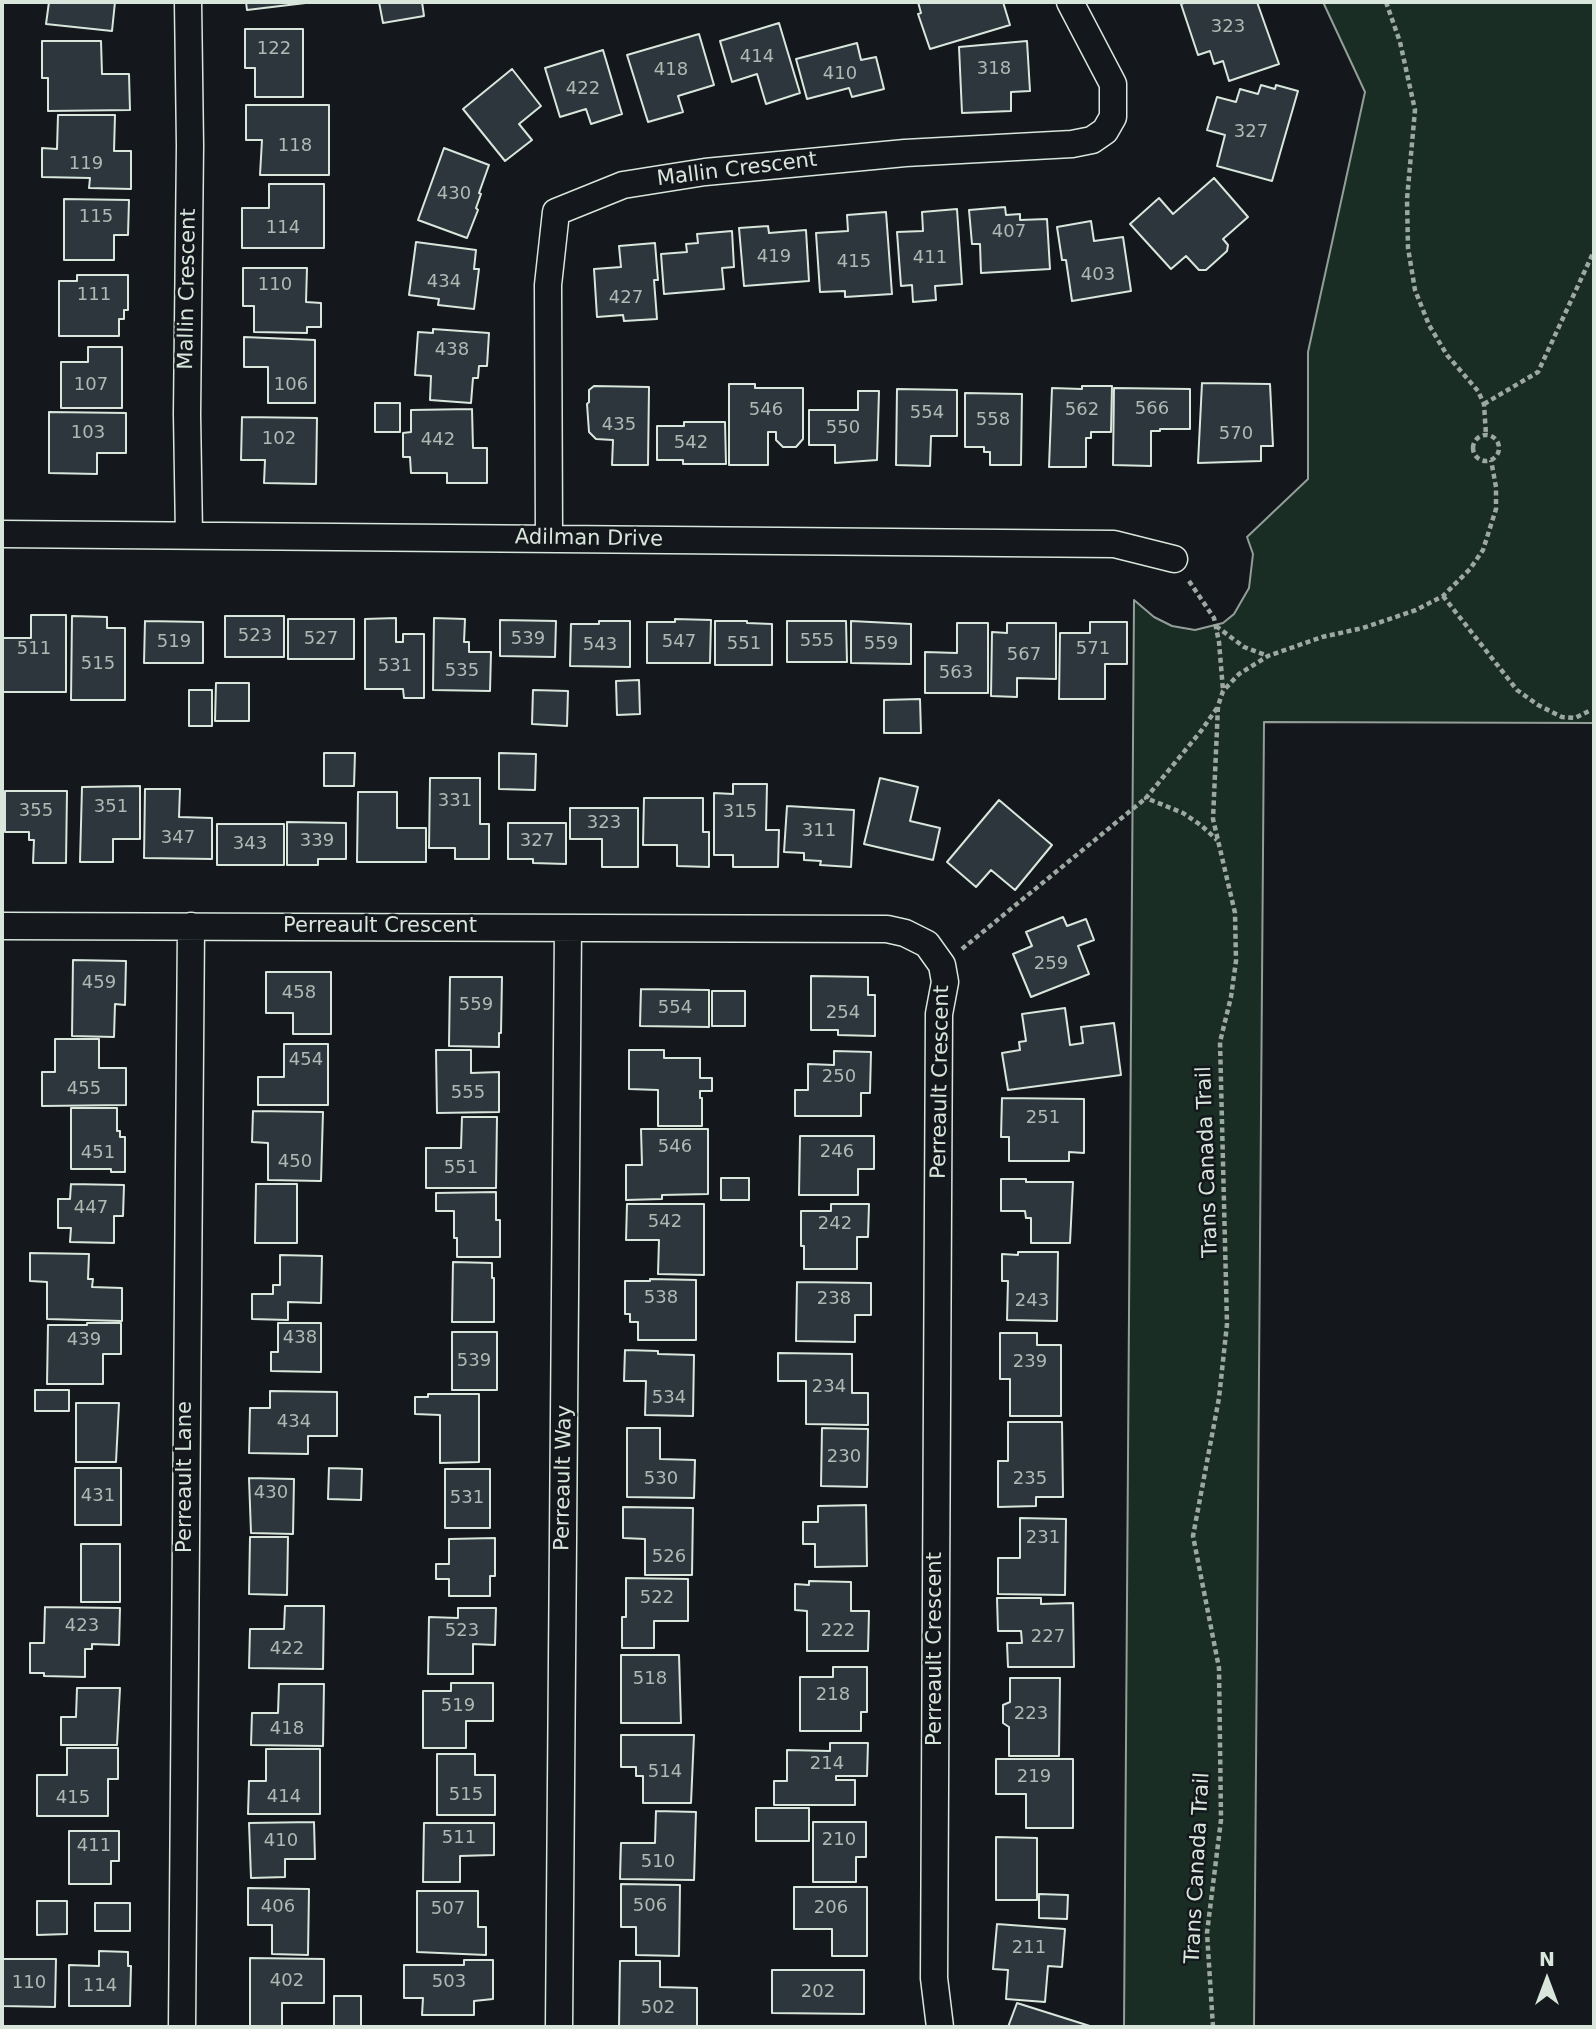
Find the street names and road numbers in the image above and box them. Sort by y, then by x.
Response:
street label: Mallin Crescent [655,148,819,192]
street label: Mallin Crescent [174,208,202,370]
street label: Adilman Drive [515,525,663,553]
street label: Perreault Crescent [283,914,477,940]
street label: Perreault Crescent [927,985,955,1179]
street label: Trans Canada Trail [1192,1066,1224,1258]
street label: Perreault Lane [173,1401,199,1553]
street label: Perreault Way [550,1405,578,1551]
street label: Perreault Crescent [923,1552,949,1746]
street label: Trans Canada Trail [1180,1772,1216,1964]

